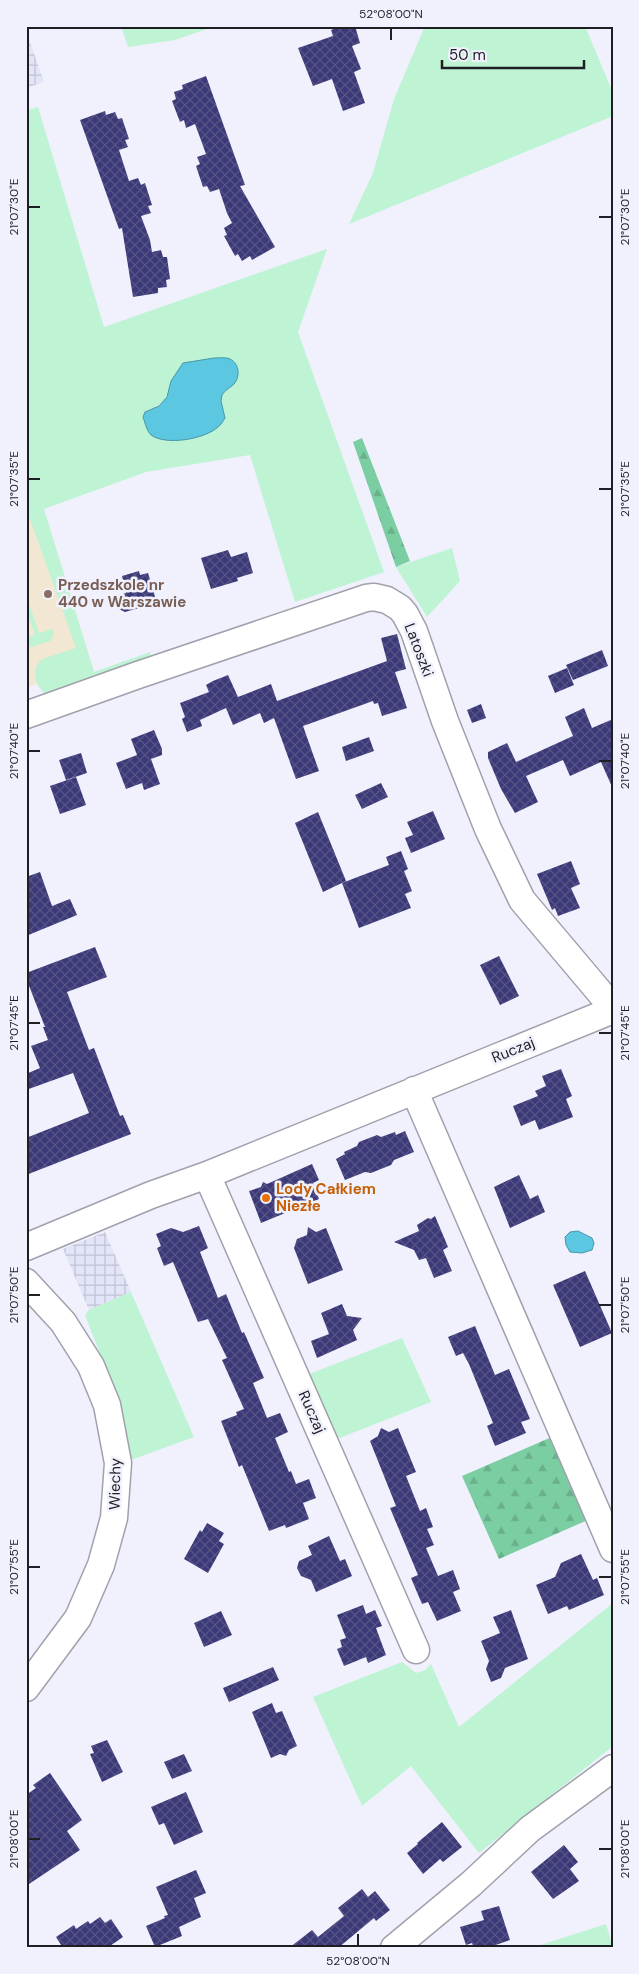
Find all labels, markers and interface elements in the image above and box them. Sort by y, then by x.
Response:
text: 52°08'00"N [359,6,423,22]
scale bar [442,38,584,70]
text: 50 m [449,45,486,65]
text: 21°07'30"E [6,178,22,236]
text: 21°07'30"E [617,188,633,246]
text: 21°07'35"E [6,451,22,507]
text: 21°07'35"E [617,461,633,517]
place label: Przedszkole nr 440 w Warszawie [58,575,186,612]
marker: Przedszkole nr 440 w Warszawie [42,588,54,600]
street label: Latoszki [400,620,438,680]
text: 21°07'40"E [6,722,22,779]
text: 21°07'40"E [617,732,633,789]
text: 21°07'45"E [6,995,22,1051]
text: 21°07'45"E [617,1005,633,1061]
street label: Ruczaj [489,1032,537,1068]
place label: Lody Całkiem Niezłe [276,1179,376,1216]
marker: Lody Całkiem Niezłe [260,1192,272,1204]
text: 21°07'50"E [6,1266,22,1323]
text: 21°07'50"E [617,1276,633,1333]
street label: Ruczaj [294,1387,330,1437]
street label: Wiechy [105,1457,125,1510]
text: 21°07'55"E [6,1539,22,1595]
text: 21°07'55"E [617,1549,633,1605]
text: 21°08'00"E [6,1809,22,1868]
text: 21°08'00"E [617,1819,633,1878]
text: 52°08'00"N [326,1953,390,1969]

